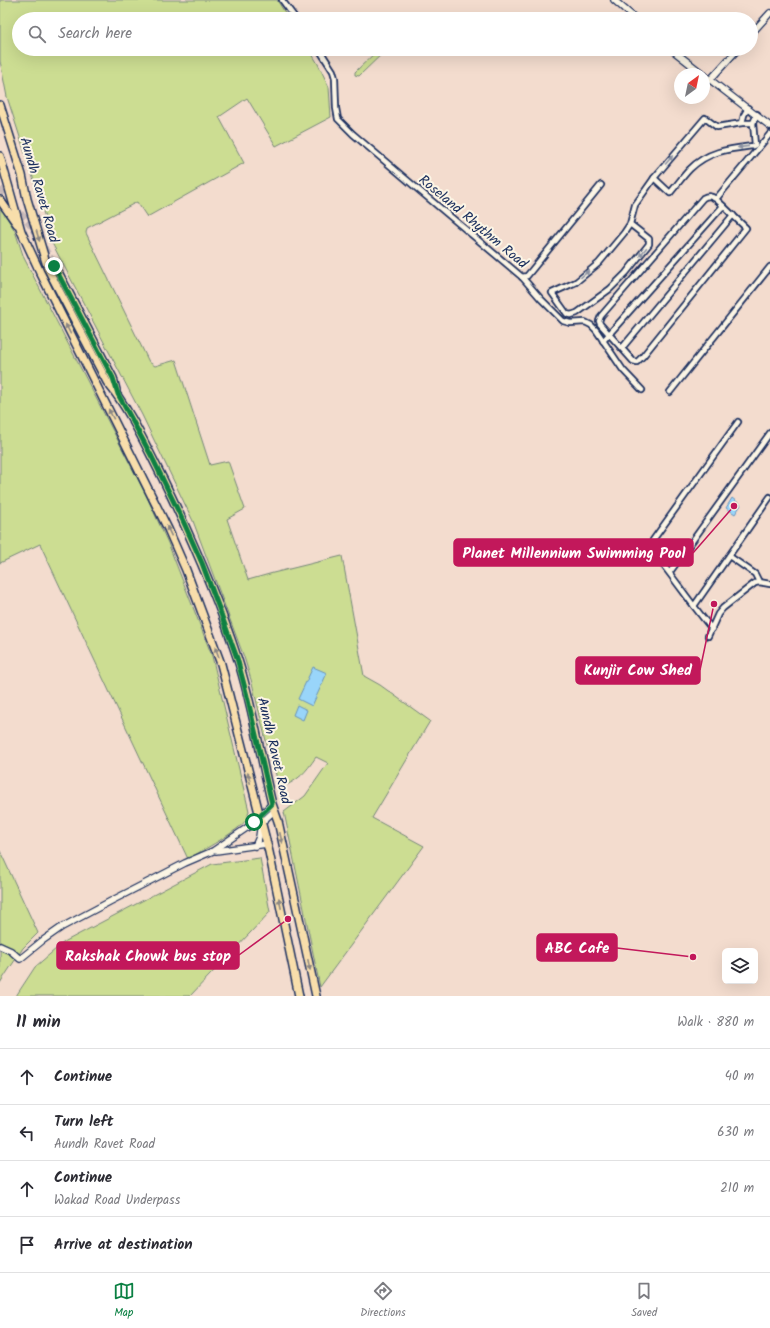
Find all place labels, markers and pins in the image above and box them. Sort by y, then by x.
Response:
callout: Planet Millennium Swimming Pool [454,539,693,566]
callout: Kunjir Cow Shed [576,657,700,684]
callout: ABC Cafe [537,934,617,961]
callout: Rakshak Chowk bus stop [57,942,239,969]

